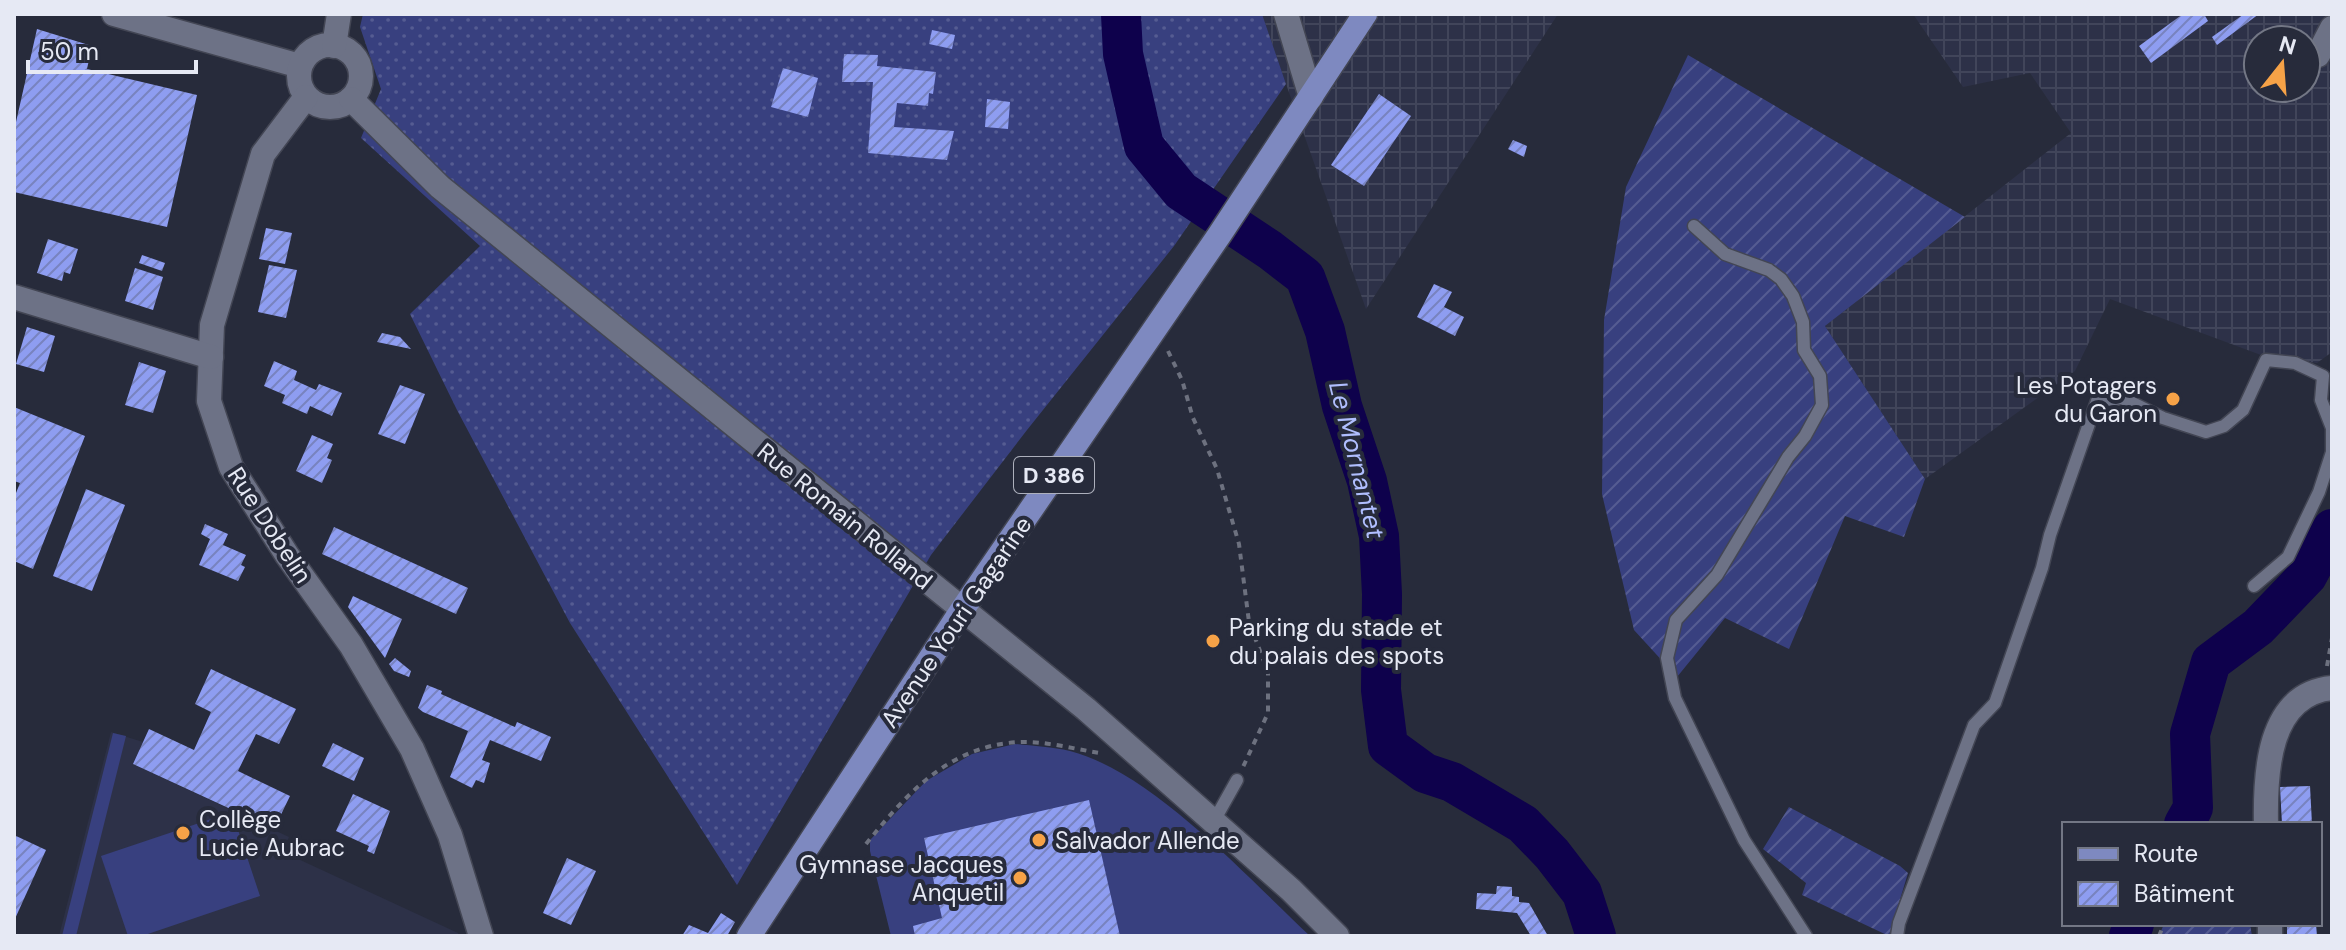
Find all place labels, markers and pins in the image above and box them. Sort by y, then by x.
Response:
place label: Les Potagers du Garon [2016,370,2157,429]
marker: Les Potagers du Garon [2164,390,2182,408]
place label: Parking du stade et du palais des spots [1229,612,1444,671]
marker: Parking du stade et du palais des spots [1204,632,1222,650]
place label: Collège Lucie Aubrac [199,804,345,863]
marker: Collège Lucie Aubrac [174,824,192,842]
place label: Salvador Allende [1055,825,1240,856]
marker: Salvador Allende [1030,831,1048,849]
place label: Gymnase Jacques Anquetil [799,849,1004,908]
marker: Gymnase Jacques Anquetil [1011,869,1029,887]

